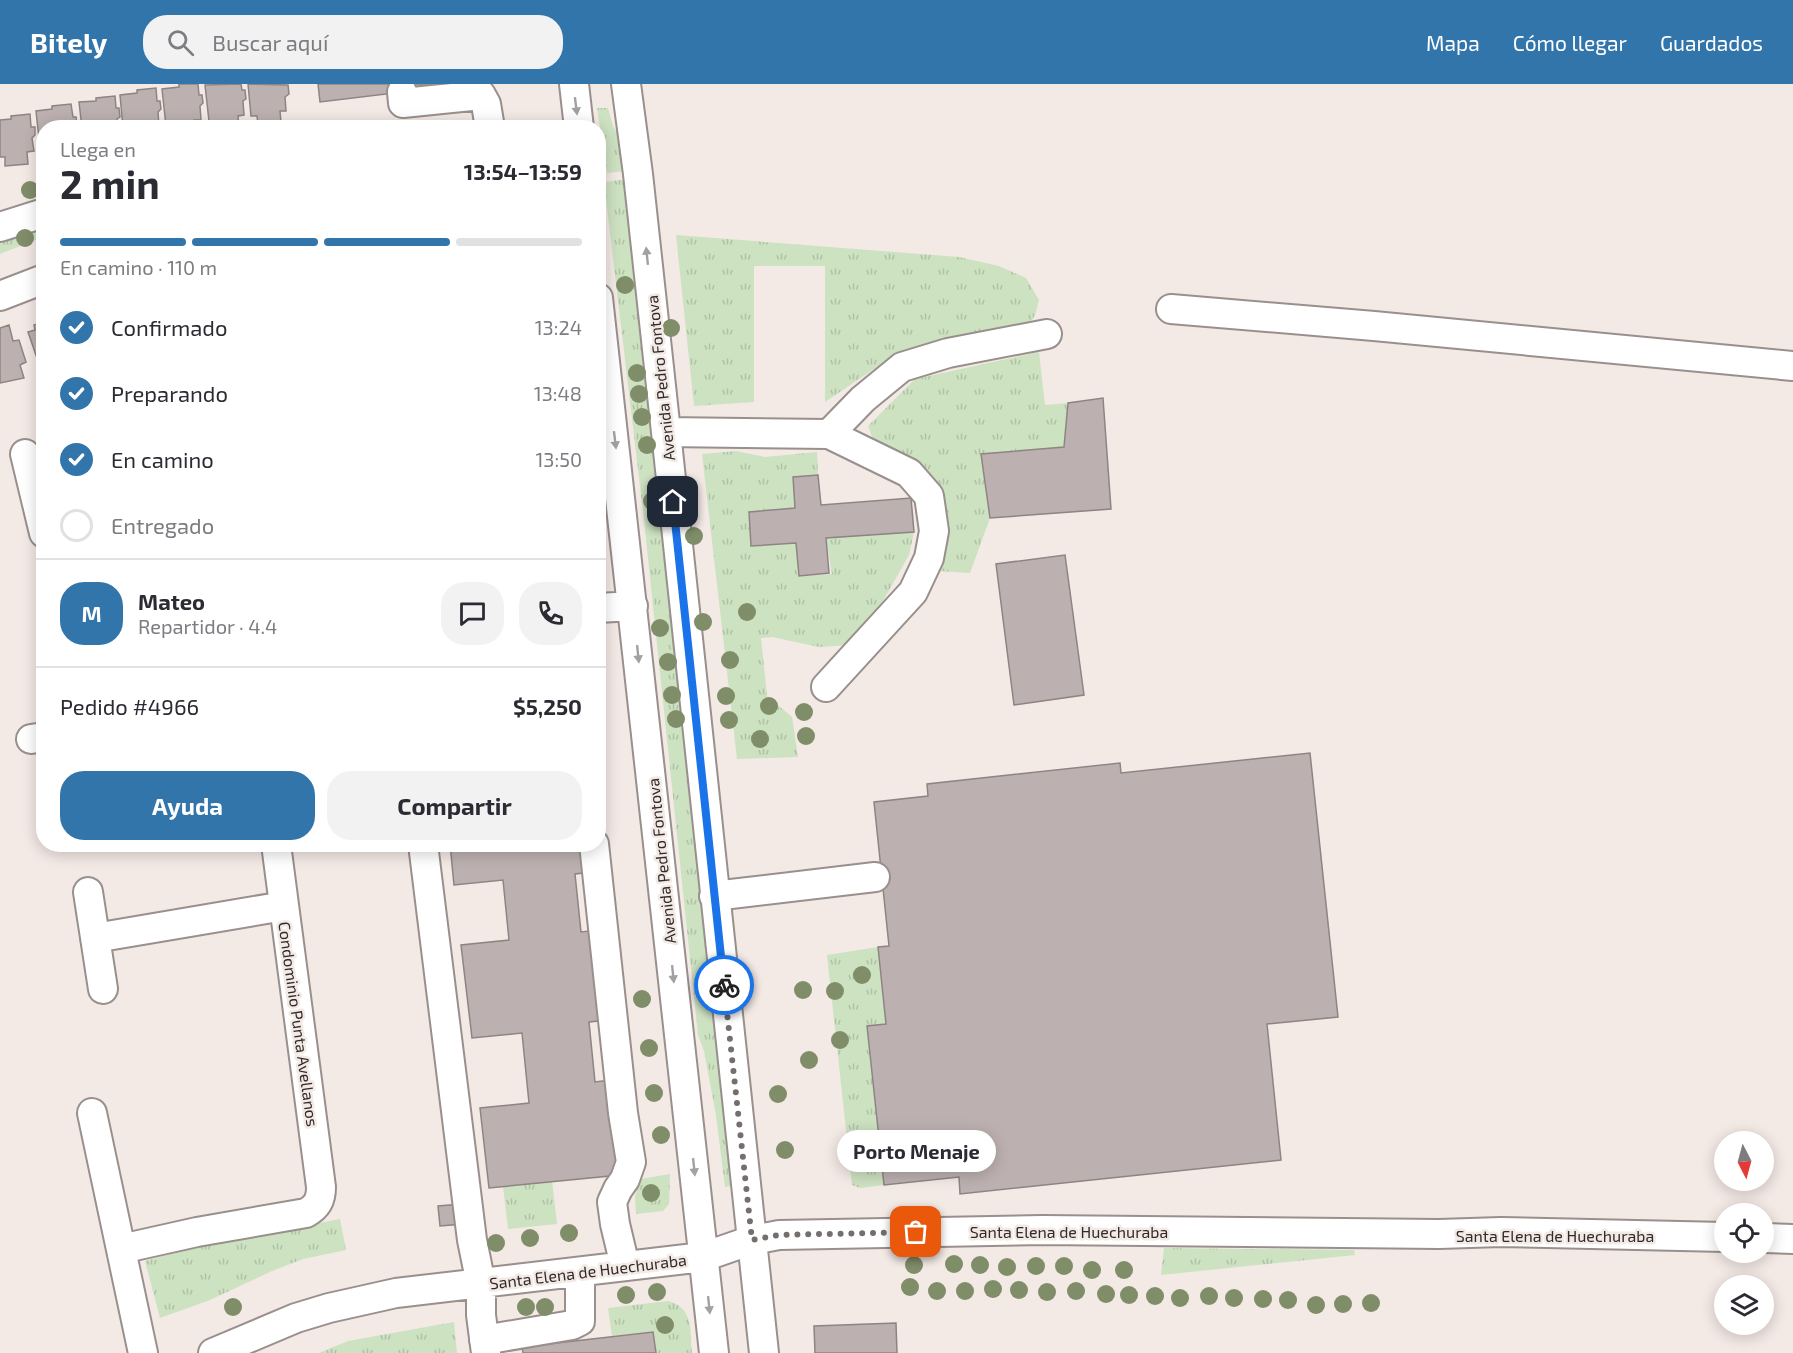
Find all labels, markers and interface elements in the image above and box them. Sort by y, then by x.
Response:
search box [143,15,563,69]
text: Bitely [30,25,107,59]
icon: search [164,26,197,59]
text: Buscar aquí [212,29,328,55]
text: Mapa [1426,30,1480,55]
text: Cómo llegar [1513,30,1627,55]
text: Guardados [1660,30,1763,55]
one-way arrow [572,96,581,115]
text: Llega en [60,137,136,161]
text: 13:54–13:59 [464,158,582,184]
text: 2 min [60,160,160,207]
one-way arrow [642,247,652,266]
text: En camino · 110 m [60,255,217,279]
street label: Avenida Pedro Fontova [642,294,678,462]
icon: check [60,311,93,344]
text: Confirmado [111,314,227,340]
text: 13:24 [535,315,582,339]
icon: check [60,377,93,410]
text: Preparando [111,380,228,406]
text: 13:48 [534,381,582,405]
one-way arrow [610,430,620,449]
icon: check [60,443,93,476]
text: En camino [111,446,214,472]
text: 13:50 [535,447,582,471]
pin [647,476,698,527]
icon: home [656,485,689,518]
text: Entregado [111,512,214,538]
button: chat [441,582,504,645]
button: phone [519,582,582,645]
text: Mateo [138,588,205,614]
text: M [81,600,102,626]
text: Repartidor · 4.4 [138,614,277,638]
one-way arrow [633,645,643,664]
text: Pedido #4966 [60,693,199,719]
text: $5,250 [513,693,582,719]
button: Ayuda [60,771,315,840]
button: Compartir [327,771,582,840]
street label: Avenida Pedro Fontova [643,777,679,945]
street label: Condominio Punta Avellanos [275,920,323,1128]
courier [694,955,754,1015]
one-way arrow [668,964,678,983]
icon: bike [708,969,741,1002]
callout: Porto Menaje [836,1130,996,1172]
north arrow [1714,1131,1774,1191]
map controls [1714,1131,1774,1335]
text: Porto Menaje [853,1139,980,1163]
one-way arrow [690,1158,699,1177]
button: locate [1714,1203,1774,1263]
pin [890,1206,941,1257]
icon: bag [899,1215,932,1248]
street label: Santa Elena de Huechuraba [970,1222,1168,1241]
street label: Santa Elena de Huechuraba [1456,1226,1654,1245]
street label: Santa Elena de Huechuraba [488,1249,688,1293]
button: layers [1714,1275,1774,1335]
one-way arrow [704,1295,713,1314]

